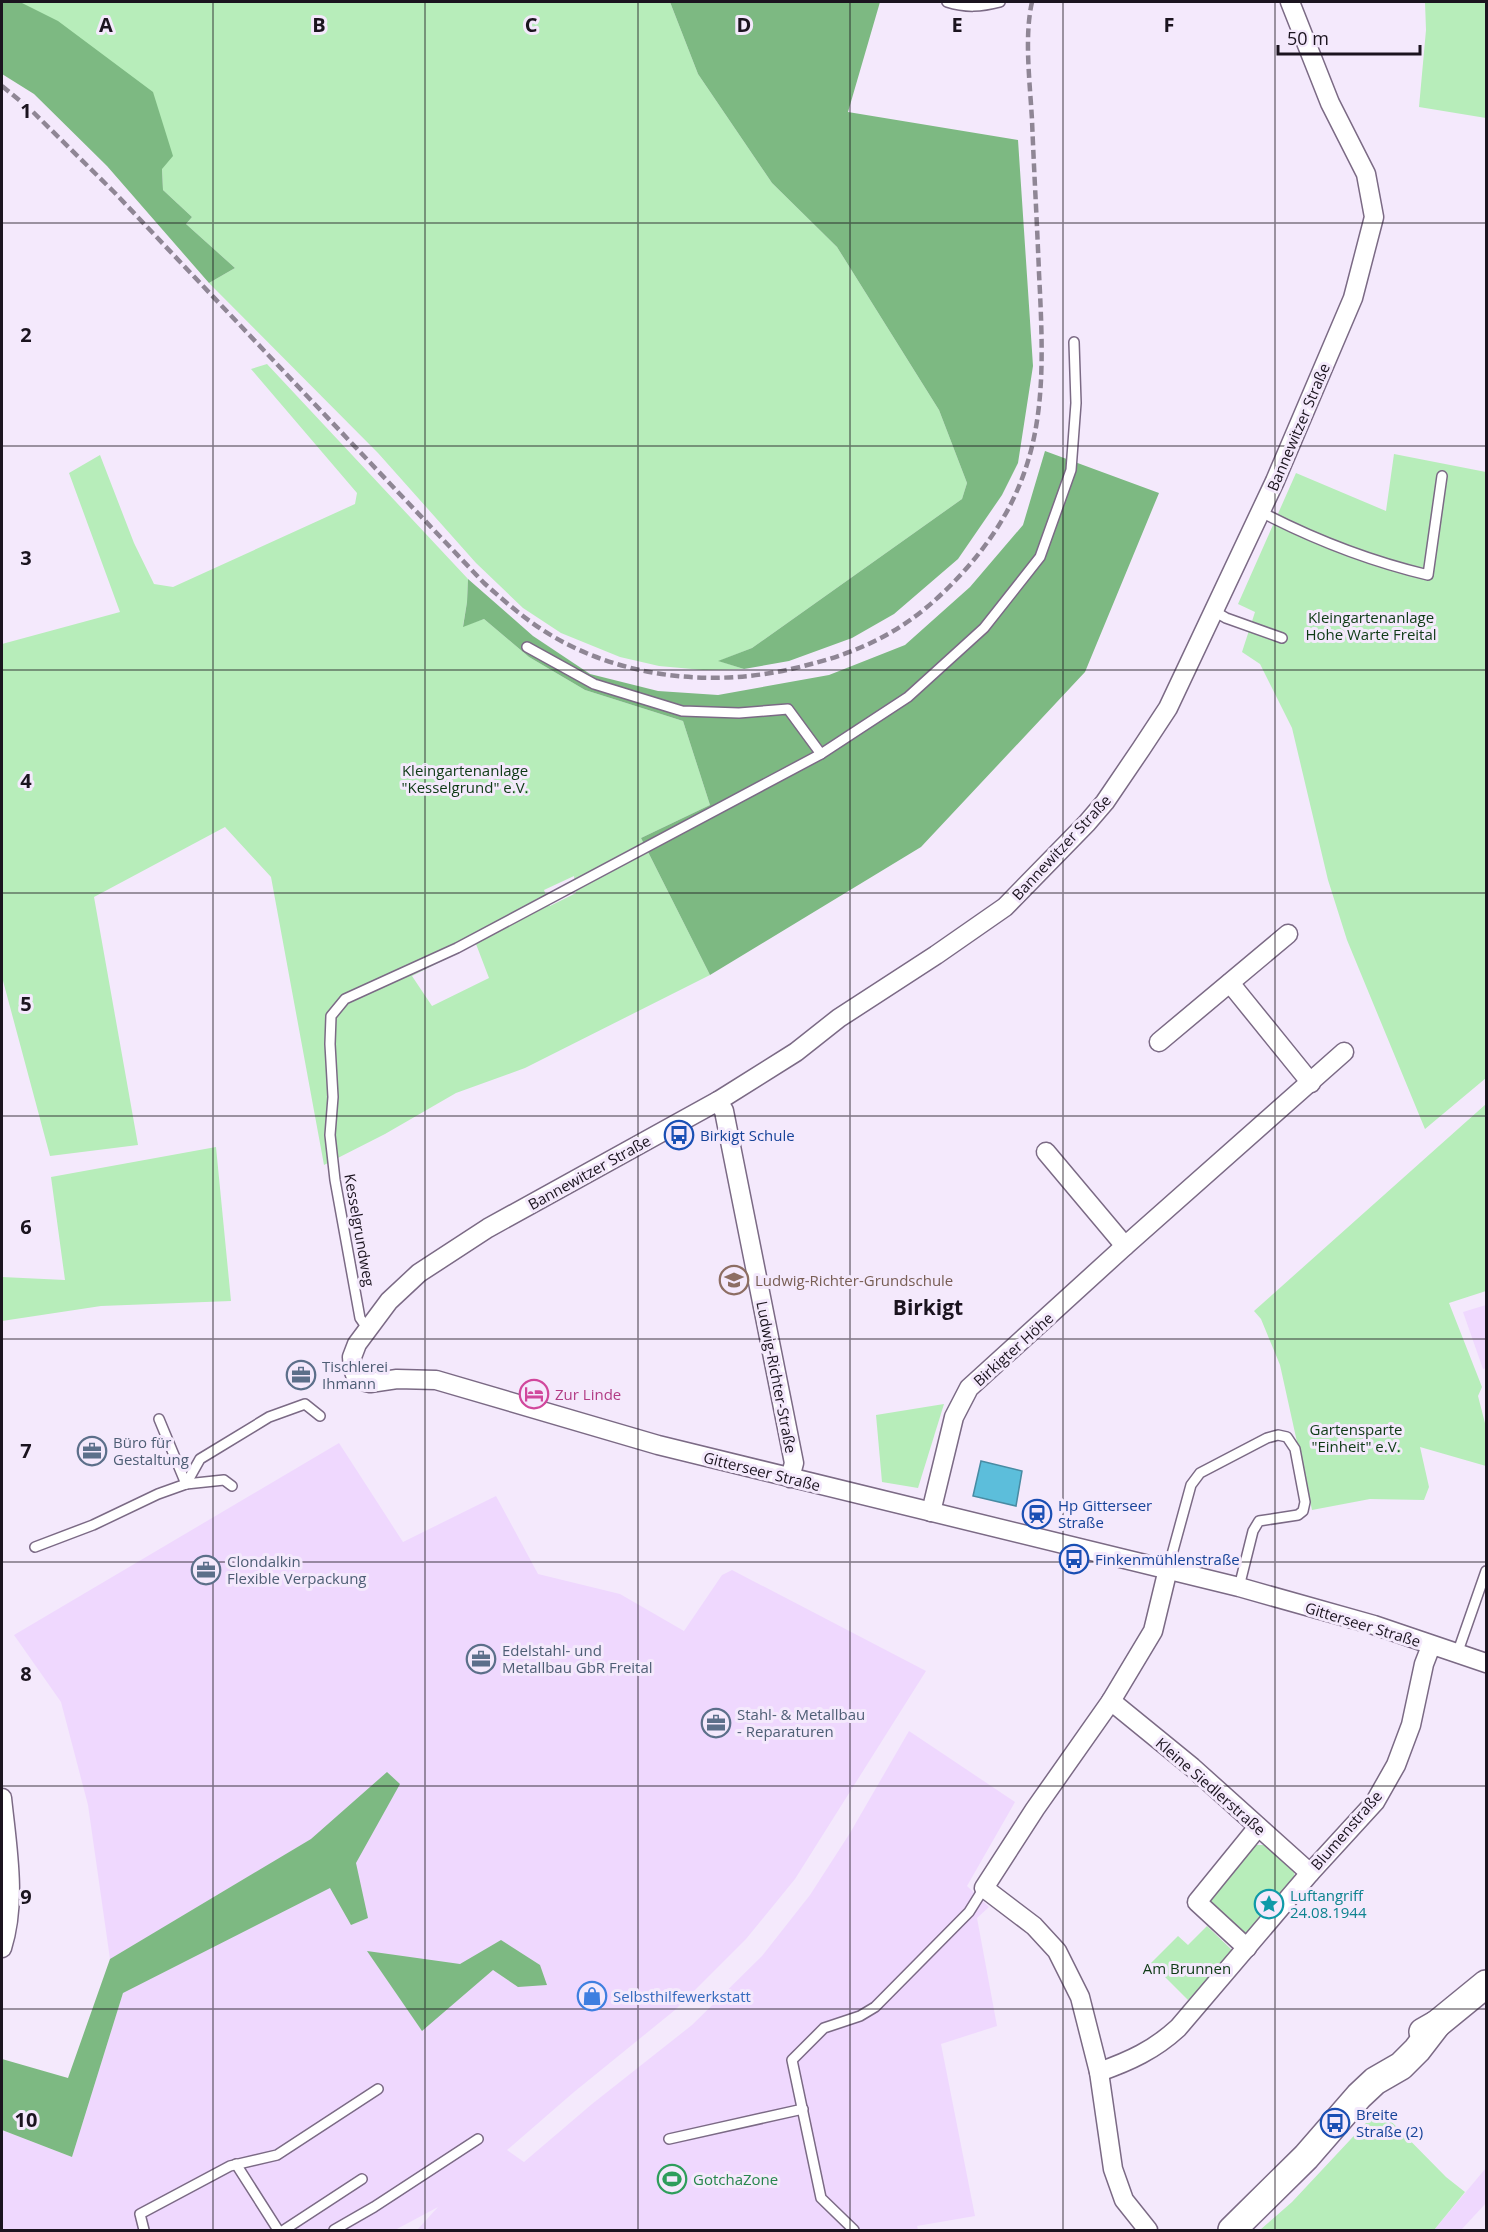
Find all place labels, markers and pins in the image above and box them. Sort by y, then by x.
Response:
bus stop icon: Birkigt Schule [663,1119,695,1151]
place label: Birkigt Schule [700,1125,795,1145]
school or university icon: Ludwig-Richter-Grundschule [718,1264,750,1296]
place label: Ludwig-Richter-Grundschule [755,1270,953,1290]
place label: Tischlerei Ihmann [322,1356,388,1393]
office icon: Tischlerei Ihmann [285,1359,317,1391]
hotel icon: Zur Linde [518,1378,550,1410]
place label: Zur Linde [555,1384,621,1404]
place label: Büro für Gestaltung [113,1432,189,1469]
office icon: Büro für Gestaltung [76,1435,108,1467]
place label: Hp Gitterseer Straße [1058,1495,1152,1532]
station icon: Hp Gitterseer Straße [1021,1498,1053,1530]
bus stop icon: Finkenmühlenstraße [1058,1543,1090,1575]
place label: Finkenmühlenstraße [1095,1549,1240,1569]
place label: Clondalkin Flexible Verpackung [227,1551,367,1588]
office icon: Clondalkin Flexible Verpackung [190,1554,222,1586]
place label: Edelstahl- und Metallbau GbR Freital [502,1640,653,1677]
office icon: Edelstahl- und Metallbau GbR Freital [465,1643,497,1675]
place label: Stahl- & Metallbau - Reparaturen [737,1704,865,1741]
office icon: Stahl- & Metallbau - Reparaturen [700,1707,732,1739]
place label: Luftangriff 24.08.1944 [1290,1885,1367,1922]
place icon: Luftangriff 24.08.1944 [1253,1888,1285,1920]
shop icon: Selbsthilfewerkstatt [576,1980,608,2012]
place label: Selbsthilfewerkstatt [613,1986,751,2006]
place label: Breite Straße (2) [1356,2104,1423,2141]
bus stop icon: Breite Straße (2) [1319,2107,1351,2139]
sports icon: GotchaZone [656,2163,688,2195]
place label: GotchaZone [693,2169,778,2189]

